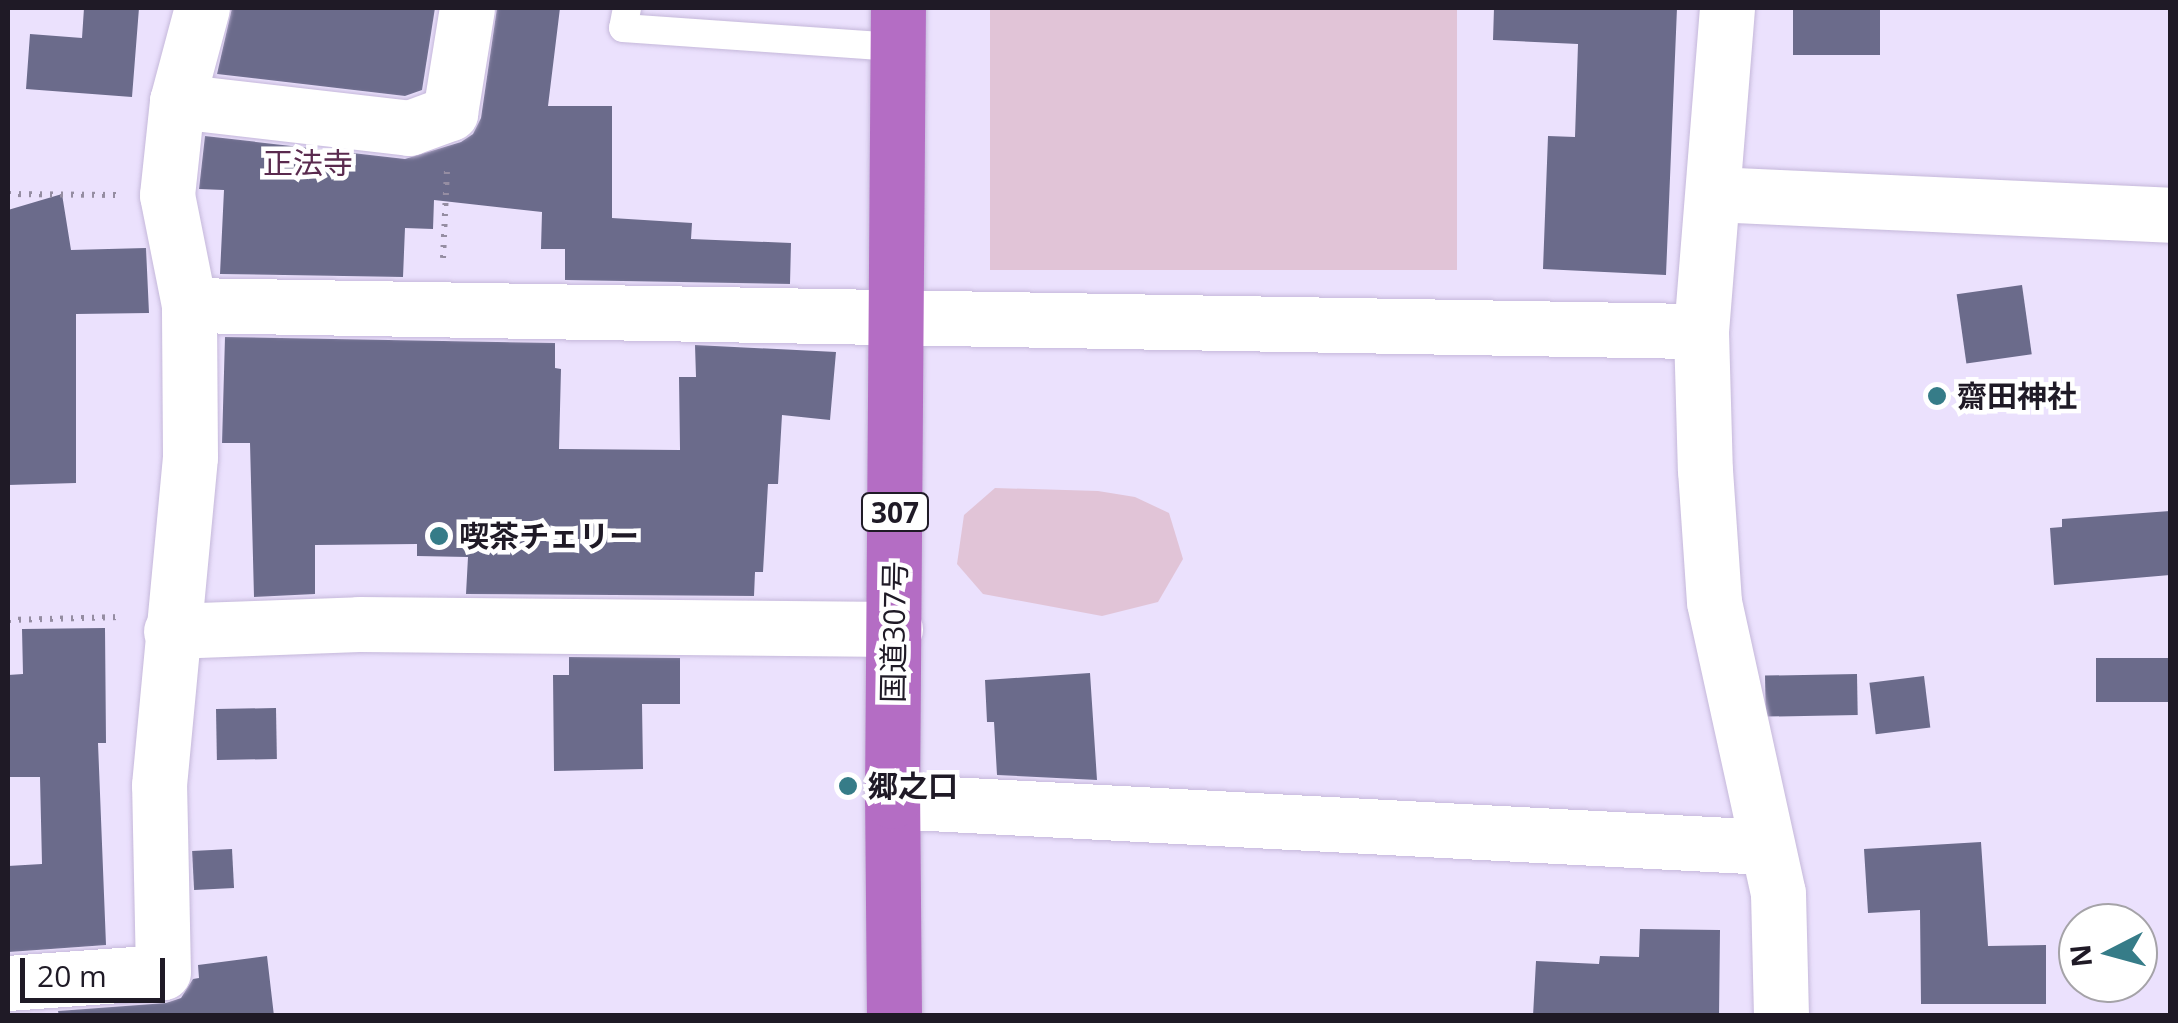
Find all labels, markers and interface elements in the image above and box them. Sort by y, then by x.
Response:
park label: 正法寺 [263,145,353,181]
place label: 齋田神社 [1957,378,2077,414]
marker: 齋田神社 [1926,385,1948,407]
road number: 307 [860,489,930,535]
place label: 喫茶チェリー [459,518,639,554]
marker: 喫茶チェリー [428,525,450,547]
street label: 国道307号 [875,561,913,703]
place label: 郷之口 [868,768,958,804]
marker: 郷之口 [837,775,859,797]
north arrow [2058,903,2158,1003]
scale bar [25,938,170,1000]
text: N [2060,943,2100,969]
text: 20 m [37,955,107,996]

